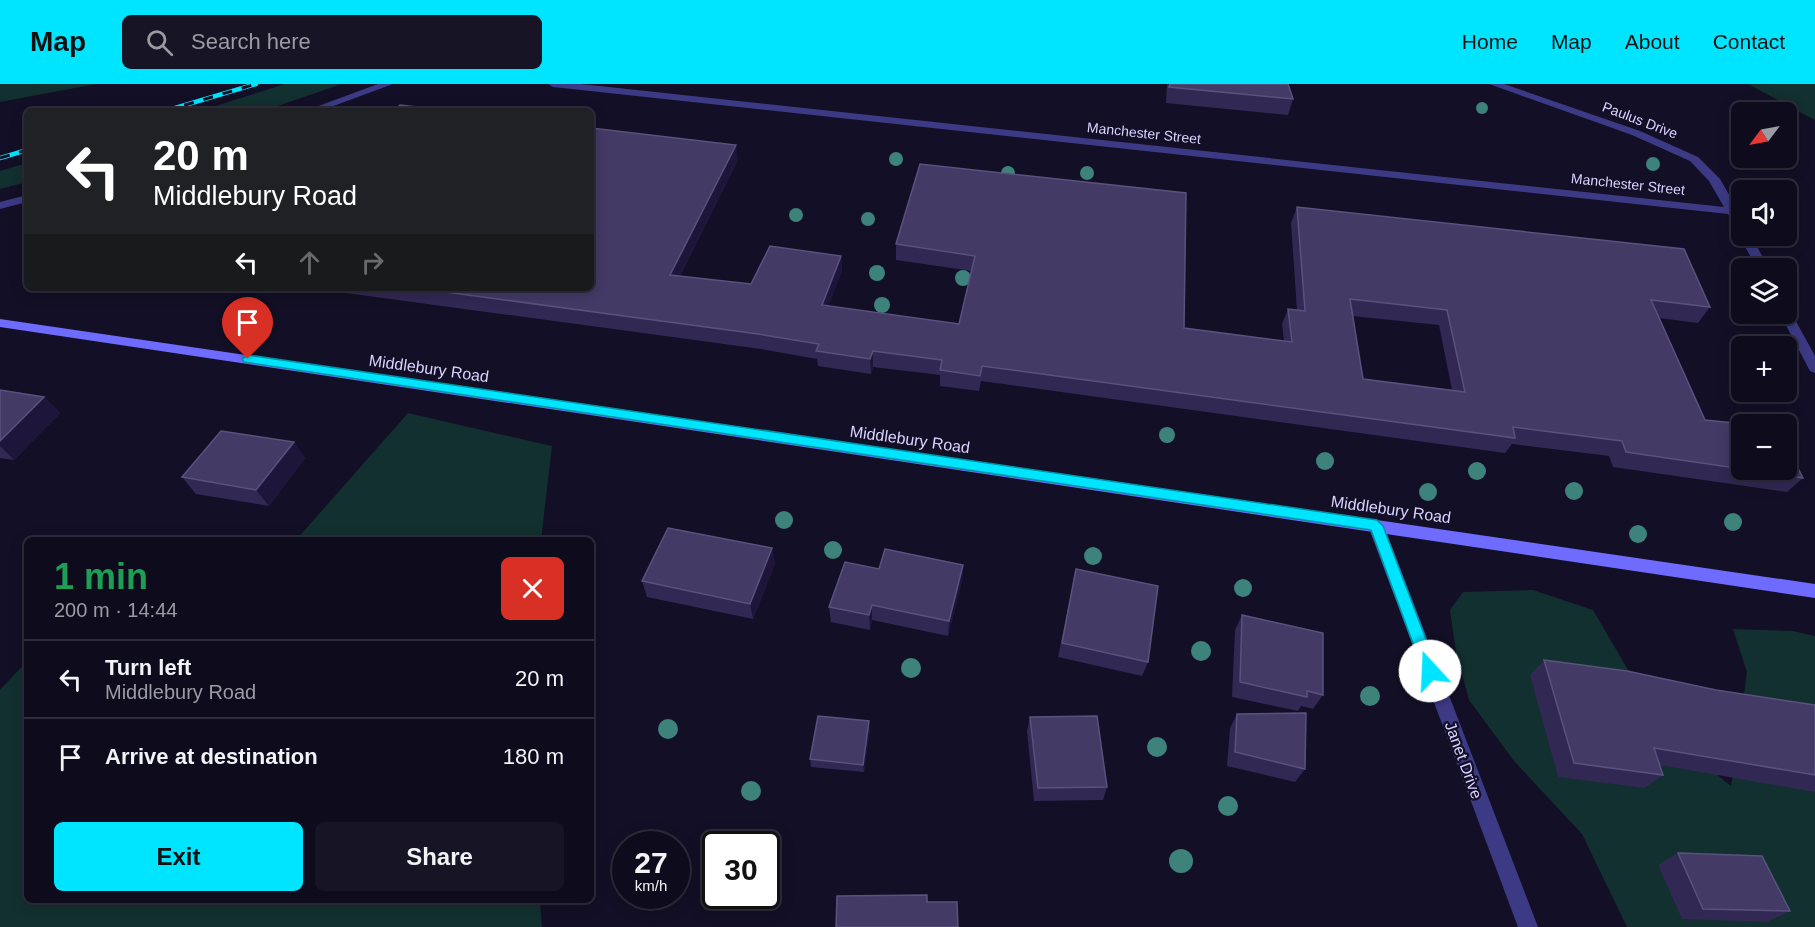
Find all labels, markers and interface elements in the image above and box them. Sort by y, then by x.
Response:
search box [122,15,542,69]
text: Map [30,26,86,57]
icon: search [143,26,176,59]
text: Search here [191,29,311,54]
text: Home [1462,30,1518,53]
text: Map [1551,30,1592,53]
text: About [1625,30,1680,53]
text: Contact [1713,30,1785,53]
street label: Paulus Drive [1600,98,1680,142]
north arrow [1731,102,1797,168]
map controls [1731,102,1797,480]
street label: Manchester Street [1086,119,1202,147]
icon: left [54,132,132,210]
text: 20 m [153,132,249,179]
street label: Manchester Street [1570,170,1686,198]
button: sound [1731,180,1797,246]
text: Middlebury Road [153,181,357,211]
icon: left [230,246,263,279]
icon: ahead [293,246,326,279]
icon: right [356,246,389,279]
button: layers [1731,258,1797,324]
pin [222,297,273,359]
icon: arrive [231,306,264,339]
button: + [1731,336,1797,402]
street label: Middlebury Road [368,352,490,385]
button: − [1731,414,1797,480]
street label: Middlebury Road [849,423,971,456]
street label: Middlebury Road [1330,493,1452,526]
text: 1 min [54,556,148,597]
button: close [501,557,564,620]
text: 200 m · 14:44 [54,599,177,621]
position arrow [1398,639,1462,703]
text: Turn left [105,655,191,680]
icon: left [54,663,87,696]
text: 20 m [515,666,564,691]
text: Middlebury Road [105,681,256,703]
street label: Janet Drive [1442,719,1485,801]
icon: arrive [54,741,87,774]
text: Arrive at destination [105,744,318,769]
text: 180 m [503,744,564,769]
button: Exit [54,822,303,891]
button: Share [315,822,564,891]
speed limit sign: 30 [702,831,780,909]
text: 27 [634,846,668,879]
text: km/h [635,877,667,894]

